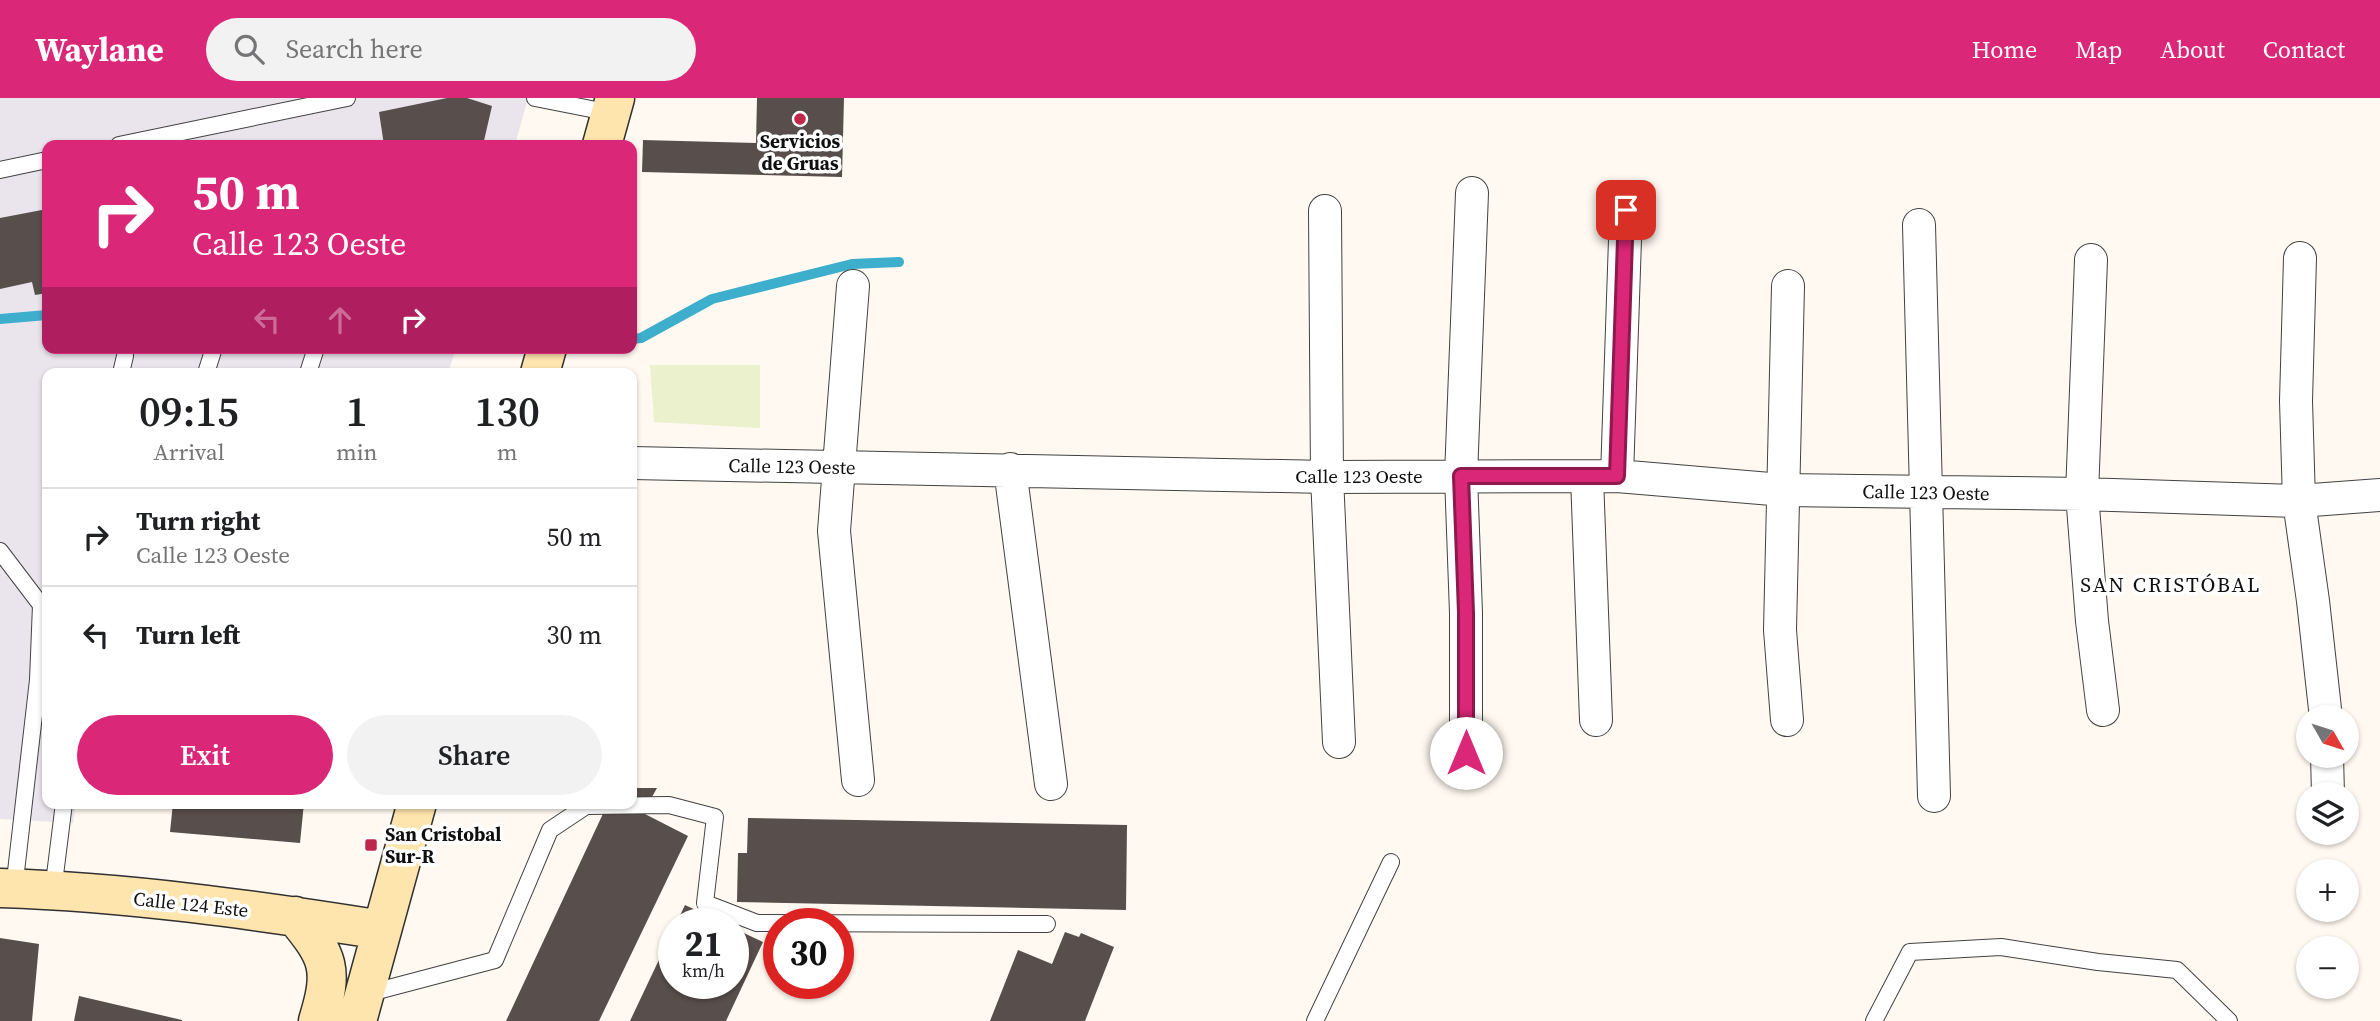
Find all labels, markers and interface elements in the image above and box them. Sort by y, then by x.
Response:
search box [206,18,696,81]
text: Waylane [35,27,164,72]
icon: search [230,30,268,68]
text: Search here [286,31,423,67]
text: Home [1972,33,2037,66]
text: Map [2075,33,2122,66]
text: About [2160,33,2225,66]
text: Contact [2263,33,2345,66]
marker: Servicios de Gruas [792,111,808,127]
place label: Servicios de Gruas [760,128,841,176]
text: 50 m [192,158,300,225]
icon: right [77,168,168,259]
pin [1596,180,1656,240]
icon: arrive [1607,191,1645,229]
text: Calle 123 Oeste [192,222,406,266]
icon: left [248,301,286,339]
icon: ahead [321,301,359,339]
icon: right [394,301,432,339]
text: 09:15 [139,382,239,440]
text: 1 [346,382,368,440]
text: 130 [474,382,540,440]
text: Arrival [153,436,225,468]
text: min [336,436,377,468]
text: m [497,436,518,468]
street label: Calle 123 Oeste [728,452,856,480]
street label: Calle 123 Oeste [1295,463,1423,489]
street label: Calle 123 Oeste [1862,478,1990,506]
text: Turn right [136,503,260,539]
icon: right [77,518,115,556]
text: 50 m [547,519,602,555]
text: Calle 123 Oeste [136,539,290,571]
district label: SAN CRISTÓBAL [2080,570,2262,599]
icon: left [77,616,115,654]
text: Turn left [136,617,240,653]
text: 30 m [547,617,602,653]
north arrow [2296,705,2359,768]
map controls [2296,705,2359,999]
button: Exit [77,715,333,795]
button: Share [347,715,602,795]
position arrow [1429,716,1503,790]
button: layers [2296,782,2359,845]
place label: San Cristobal Sur-R [385,821,502,869]
marker: San Cristobal Sur-R [363,837,379,853]
button: + [2296,859,2359,922]
street label: Calle 124 Este [132,885,250,923]
speed limit sign: 30 [763,908,854,999]
text: 21 [685,920,722,968]
button: − [2296,936,2359,999]
text: km/h [682,958,725,983]

